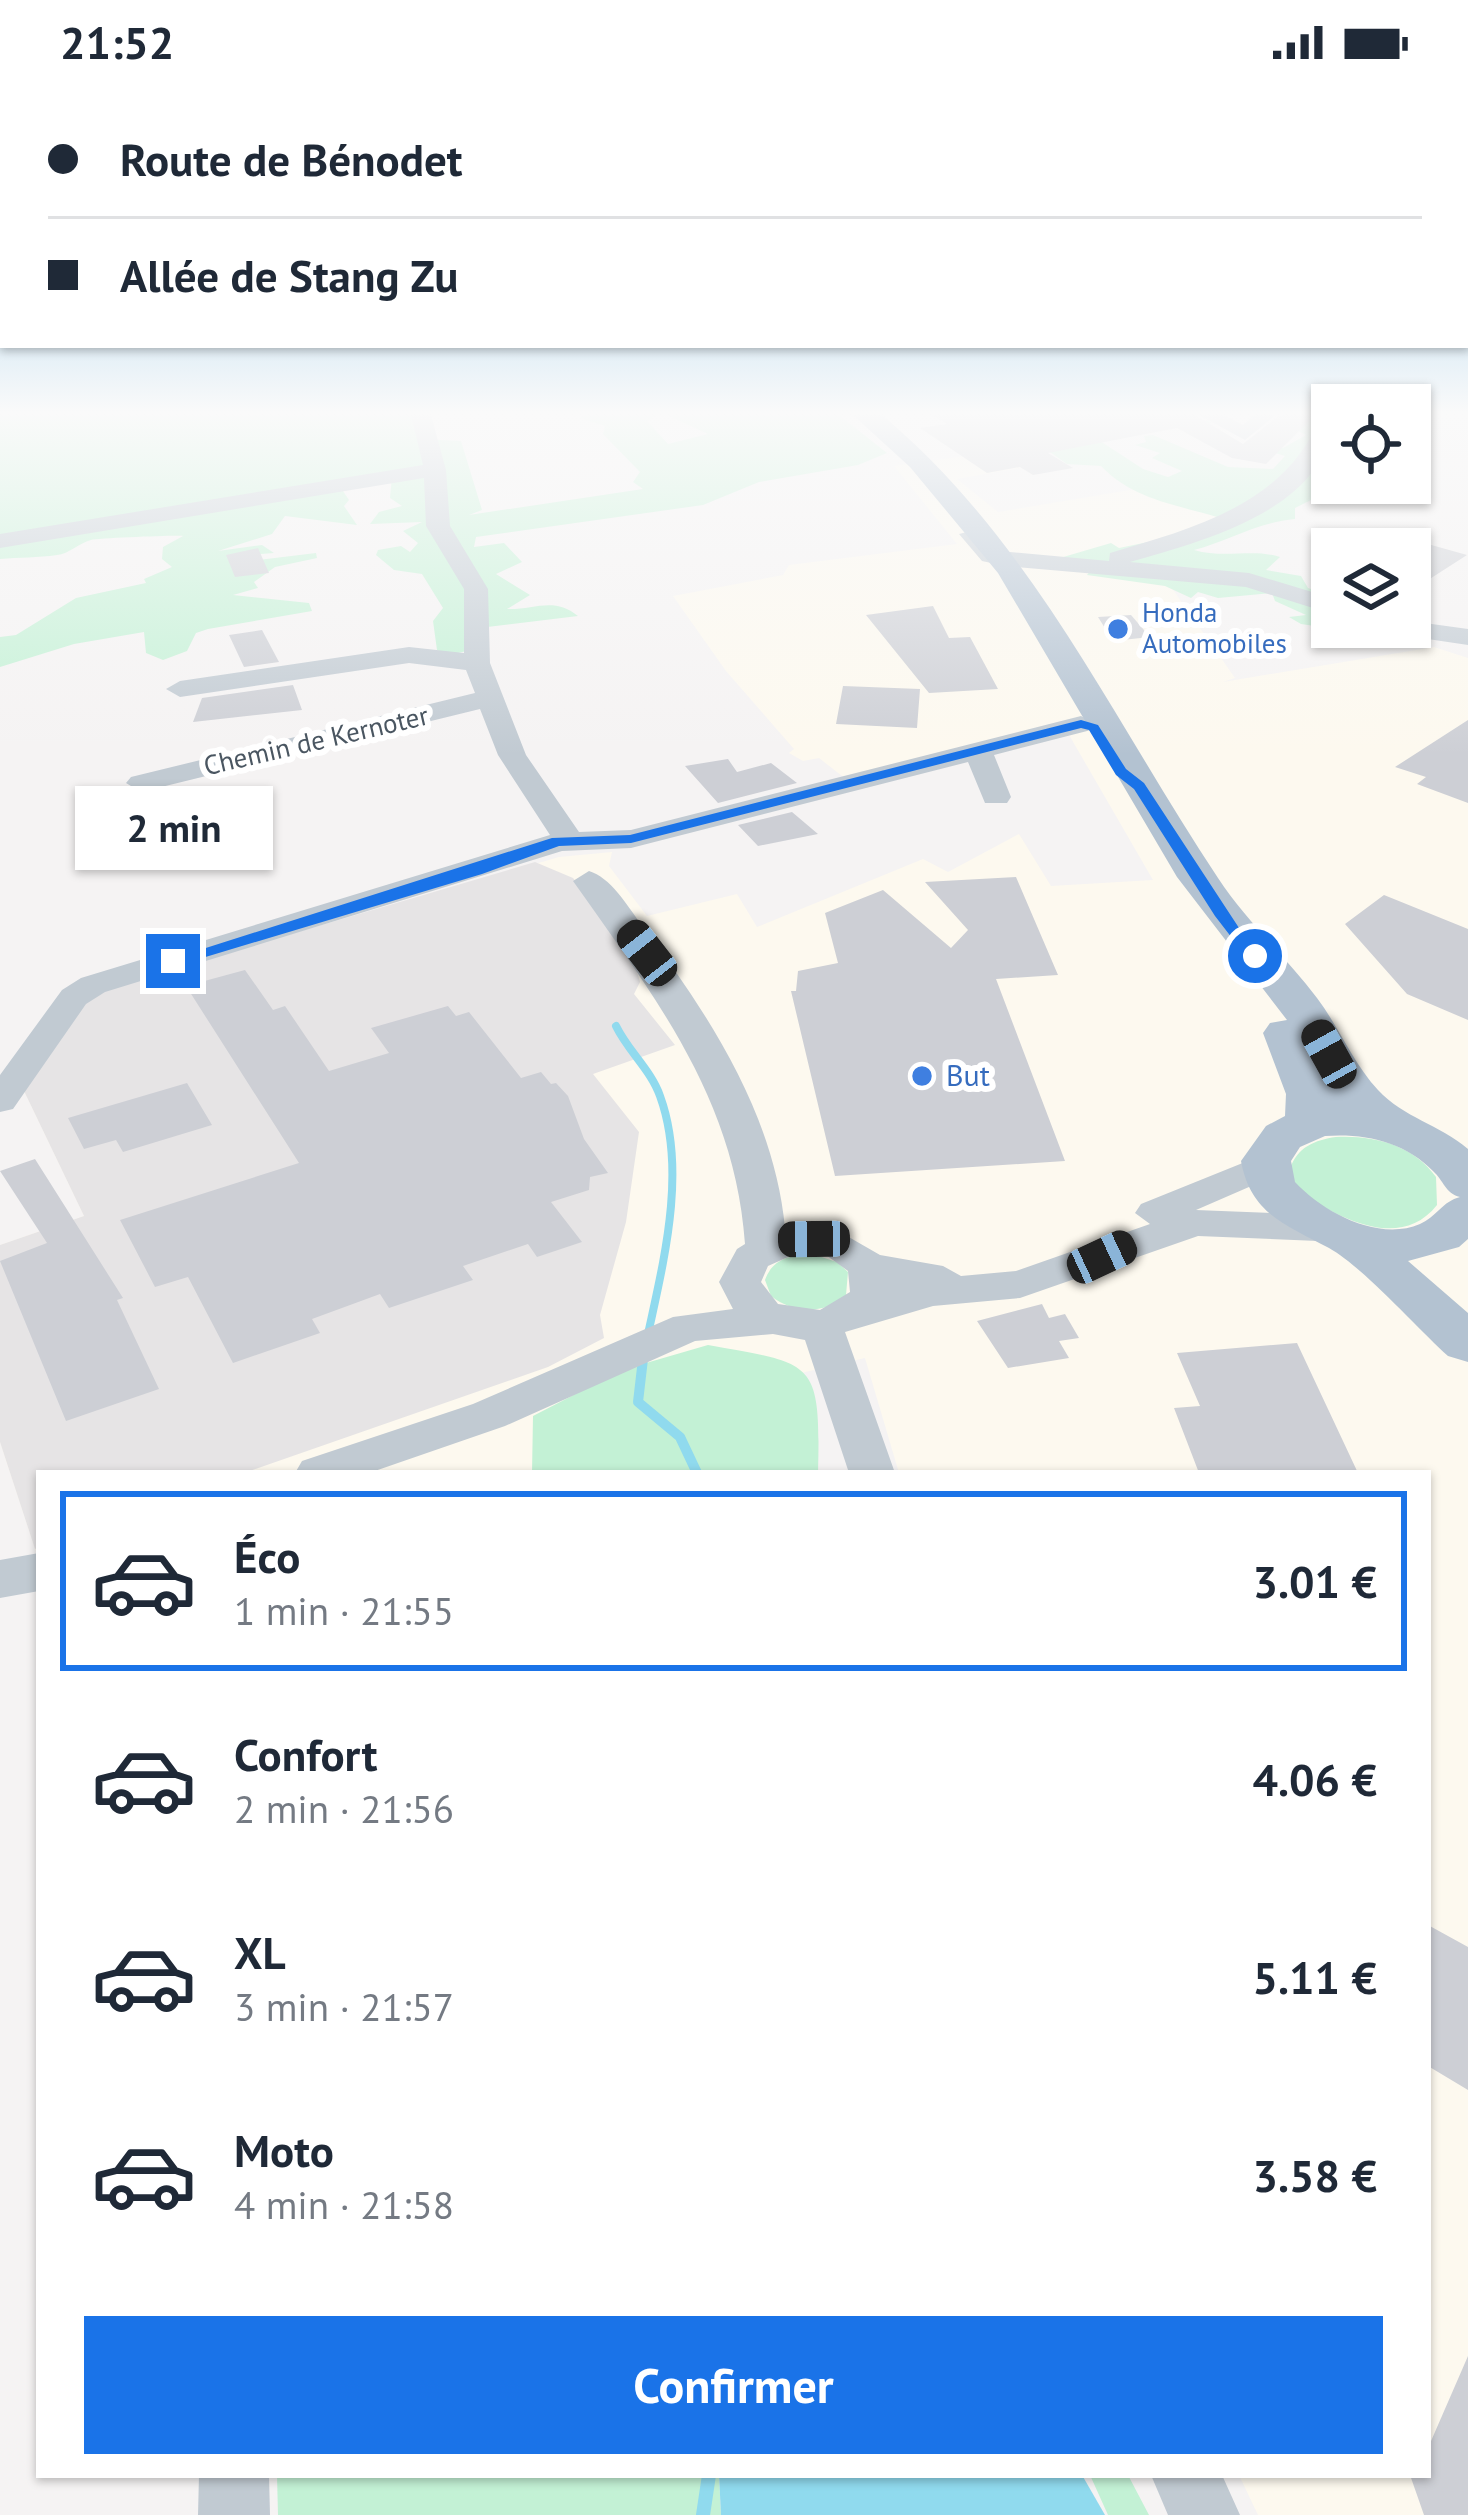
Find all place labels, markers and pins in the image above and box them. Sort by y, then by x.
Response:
place label: Honda Automobiles [1142,595,1287,660]
marker: Honda Automobiles [1105,616,1131,642]
place label: But [946,1055,990,1094]
marker: But [909,1063,935,1089]

